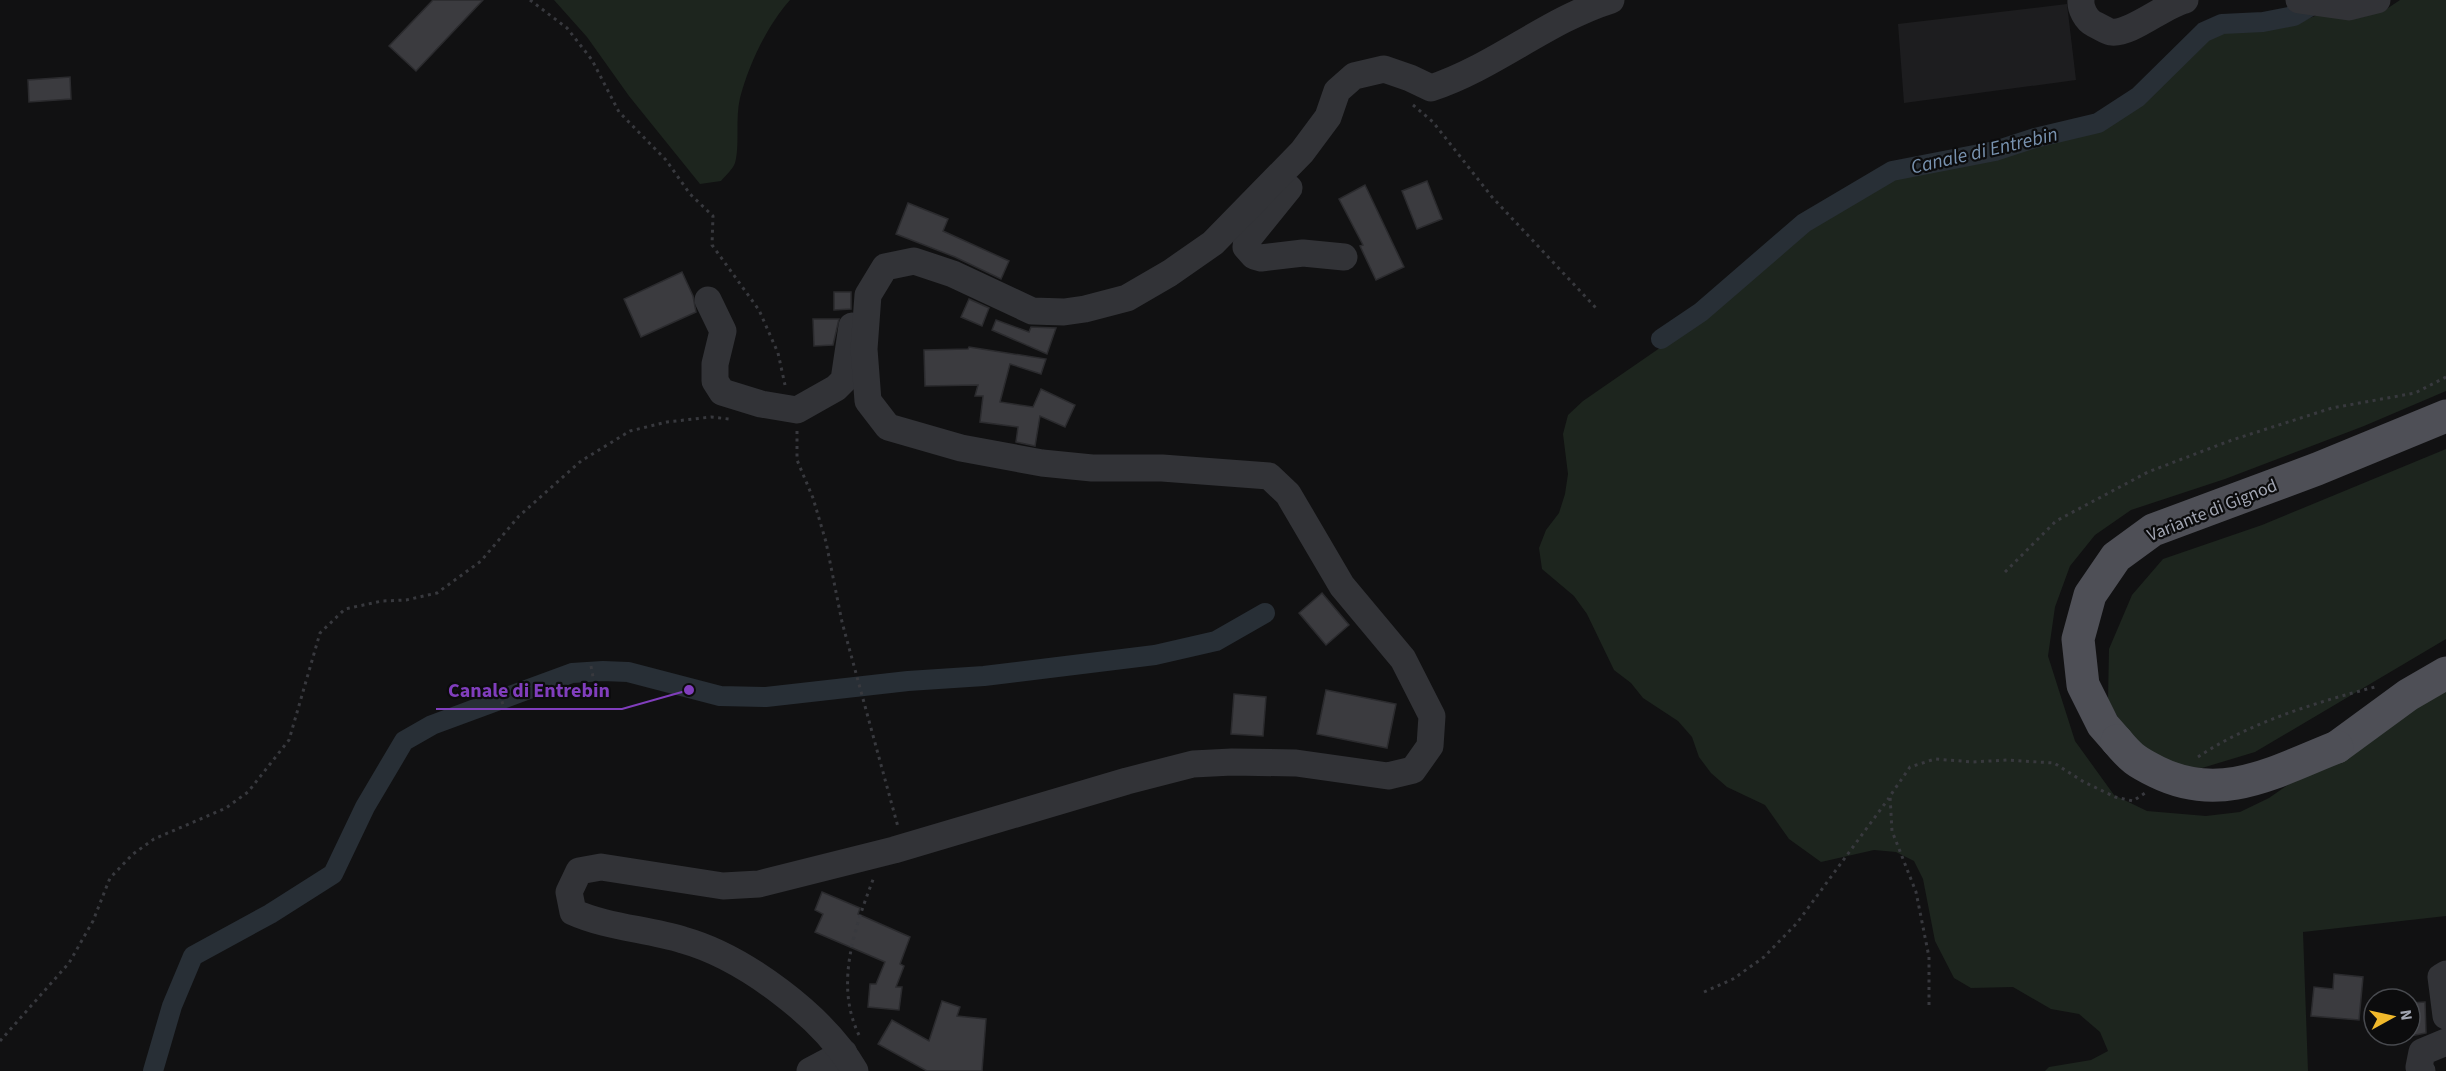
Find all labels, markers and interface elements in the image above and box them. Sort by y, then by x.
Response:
water label: Canale di Entrebin [1908,120,2061,182]
street label: Variante di Gignod [2143,473,2281,548]
callout: Canale di Entrebin [436,671,622,709]
text: Canale di Entrebin [448,677,610,705]
north arrow [2362,987,2422,1047]
text: N [2394,1008,2417,1022]

